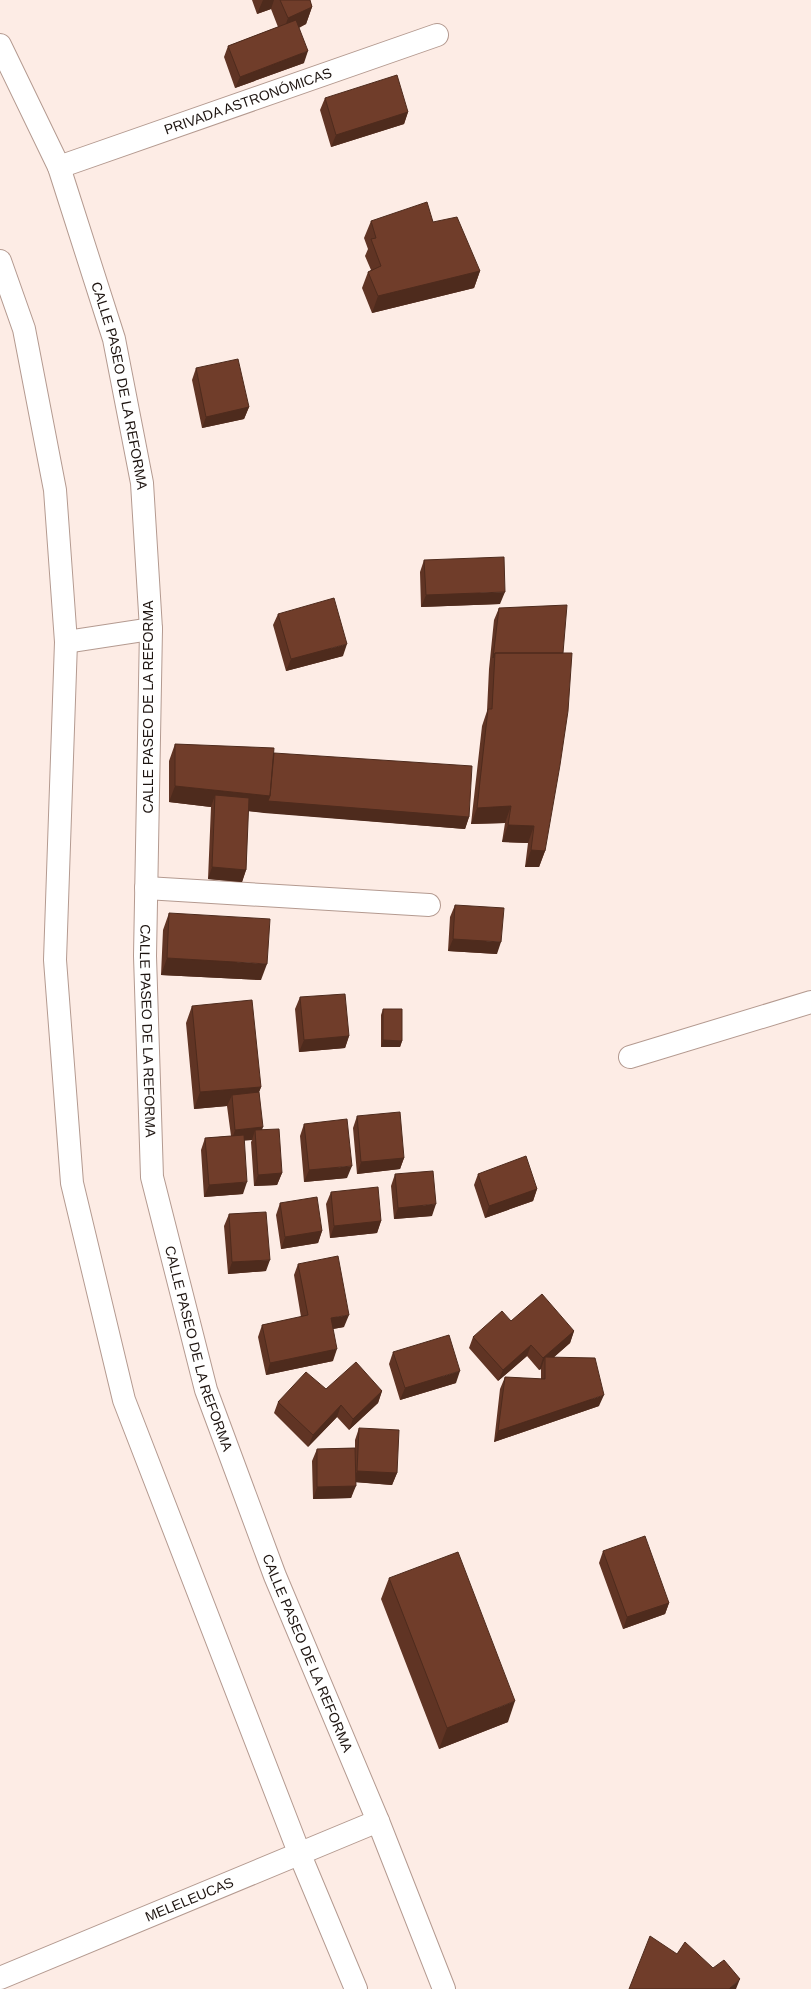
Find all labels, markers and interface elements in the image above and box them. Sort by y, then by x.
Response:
street label: PRIVADA ASTRONÓMICAS [162,64,334,138]
street label: CALLE PASEO DE LA REFORMA [88,280,150,491]
street label: CALLE PASEO DE LA REFORMA [140,600,156,813]
street label: CALLE PASEO DE LA REFORMA [137,924,159,1138]
street label: CALLE PASEO DE LA REFORMA [162,1244,236,1454]
street label: CALLE PASEO DE LA REFORMA [260,1552,356,1755]
street label: MELELEUCAS [143,1874,236,1925]

